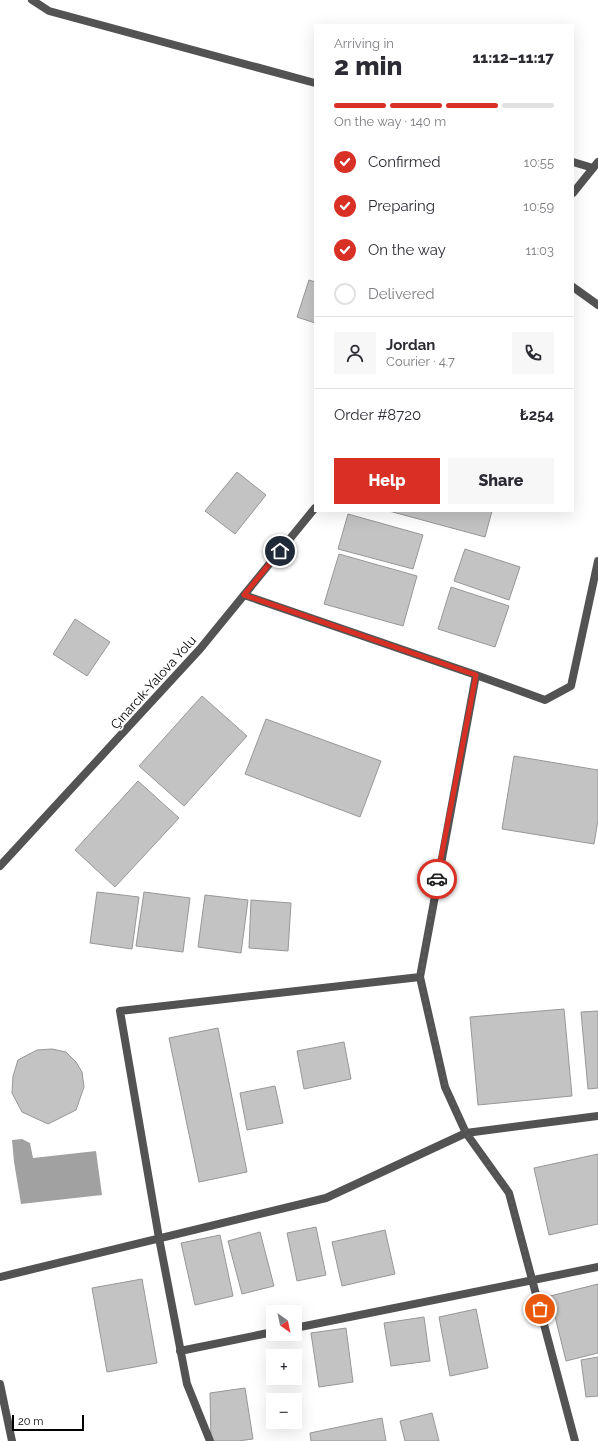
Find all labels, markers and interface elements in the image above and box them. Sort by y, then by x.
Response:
text: Arriving in [334,36,394,51]
text: 11:12–11:17 [473,49,554,67]
text: 2 min [334,51,402,81]
text: On the way · 140 m [334,114,446,129]
icon: check [334,151,356,173]
text: Confirmed [368,153,441,171]
text: 10:55 [524,155,554,170]
icon: check [334,195,356,217]
text: Preparing [368,197,435,215]
text: 10:59 [523,199,554,214]
icon: check [334,239,356,261]
text: On the way [368,241,446,259]
text: 11:03 [526,243,554,258]
text: Delivered [368,285,435,303]
button: person [334,332,376,374]
button: phone [512,332,554,374]
text: Jordan [386,336,435,354]
text: Courier · 4.7 [386,354,455,369]
text: Order #8720 [334,406,421,424]
text: ₺254 [520,406,554,424]
button: Help [334,458,440,504]
button: Share [448,458,554,504]
pin [263,534,297,568]
icon: home [269,540,291,562]
street label: Çınarcık-Yalova Yolu [108,633,199,732]
courier [417,859,457,899]
icon: car [426,868,448,890]
pin [523,1292,557,1326]
icon: bag [529,1298,551,1320]
north arrow [266,1305,302,1341]
map controls [266,1305,302,1429]
button: + [266,1349,302,1385]
button: − [266,1393,302,1429]
scale bar [12,1413,84,1432]
text: 20 m [18,1415,43,1428]

